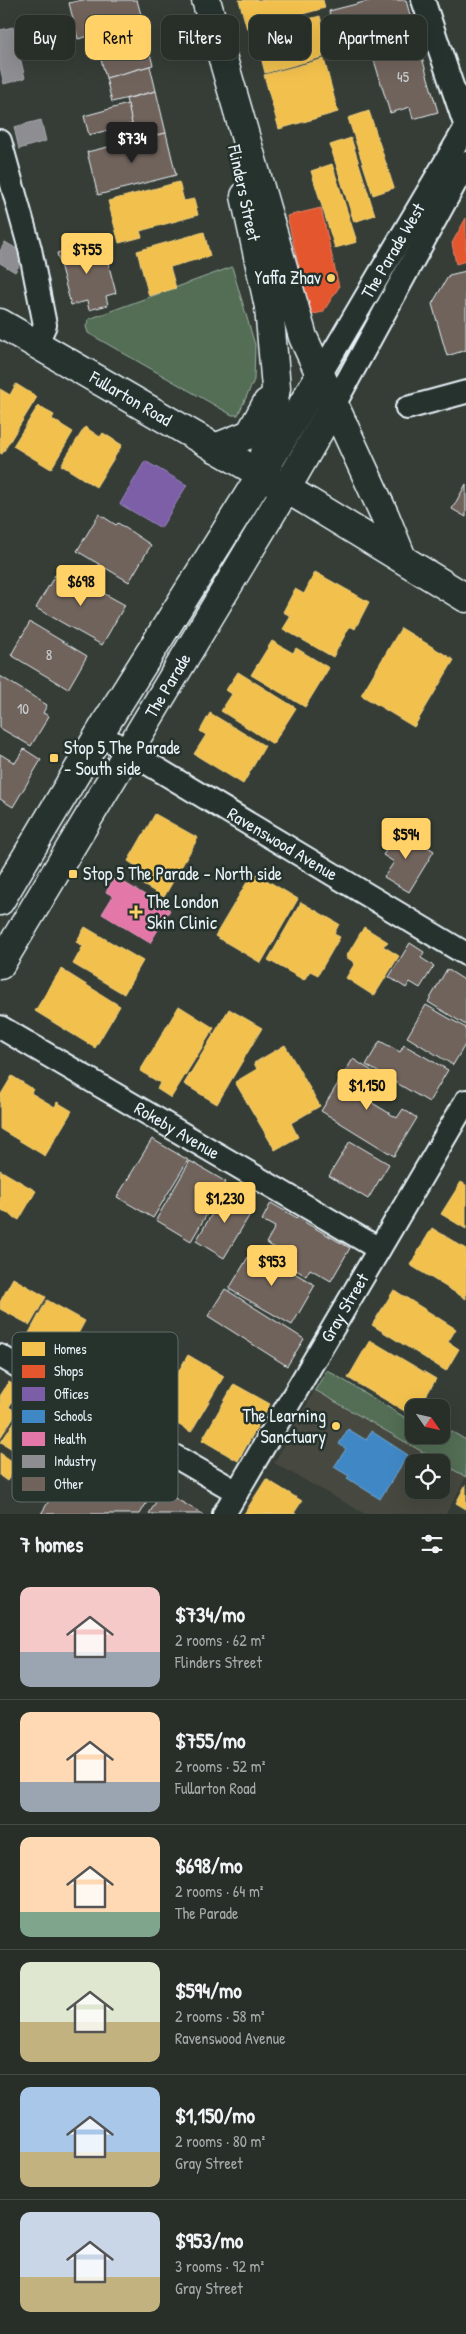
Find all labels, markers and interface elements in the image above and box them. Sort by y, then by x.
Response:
chip: Buy [15,15,75,60]
chip: Rent [85,15,151,60]
chip: Filters [161,15,239,60]
chip: New [249,15,311,60]
chip: Apartment [321,15,427,60]
house number: 45 [397,66,410,87]
pin: $734 [102,121,162,164]
text: $734 [117,127,147,149]
street label: Flinders Street [222,141,267,244]
street label: The Parade West [355,198,431,303]
pin: $755 [57,232,117,275]
text: $755 [72,238,102,260]
place label: Yaffa Zhav [254,265,321,290]
marker: Yaffa Zhav [325,272,337,284]
street label: Fullarton Road [84,364,177,432]
pin: $698 [51,564,111,607]
text: $698 [67,570,95,592]
house number: 8 [46,644,52,665]
street label: The Parade [138,648,197,722]
house number: 10 [17,698,29,719]
place label: Stop 5 The Parade - South side [64,735,180,781]
marker: Stop 5 The Parade - South side [48,752,60,764]
street label: Ravenswood Avenue [223,801,343,886]
pin: $594 [376,818,436,860]
text: $594 [393,823,419,845]
place label: Stop 5 The Parade - North side [83,861,282,886]
marker: Stop 5 The Parade - North side [67,868,79,880]
place label: The London Skin Clinic [147,889,219,935]
marker: The London Skin Clinic [129,905,143,919]
pin: $1,150 [326,1068,408,1111]
text: $1,150 [349,1074,385,1096]
street label: Rokeby Avenue [130,1095,224,1165]
pin: $1,230 [184,1182,266,1224]
text: $1,230 [206,1187,244,1209]
pin: $953 [242,1244,302,1287]
text: $953 [258,1250,286,1272]
street label: Gray Street [314,1268,375,1347]
legend [12,1332,178,1502]
text: Homes [54,1339,87,1358]
text: Shops [54,1361,83,1381]
text: Offices [54,1384,89,1403]
north arrow [405,1399,450,1444]
map controls [405,1399,450,1499]
place label: The Learning Sanctuary [243,1403,326,1449]
text: Schools [54,1406,92,1425]
marker: The Learning Sanctuary [330,1420,342,1432]
text: Health [54,1429,86,1448]
text: Industry [54,1451,96,1471]
button: locate [405,1454,450,1499]
text: Other [54,1474,84,1493]
text: 7 homes [20,1530,83,1559]
icon: filters [418,1530,446,1558]
text: $734/mo [175,1600,245,1629]
icon: home [60,1607,120,1667]
text: 2 rooms · 62 m² [175,1629,265,1651]
text: Flinders Street [175,1651,262,1673]
text: $755/mo [175,1726,245,1755]
icon: home [60,1732,120,1792]
text: 2 rooms · 52 m² [175,1755,265,1777]
text: Fullarton Road [175,1777,256,1799]
text: $698/mo [175,1851,242,1880]
icon: home [60,1857,120,1917]
text: 2 rooms · 64 m² [175,1880,263,1902]
text: The Parade [175,1902,238,1924]
text: $594/mo [175,1976,242,2005]
icon: home [60,1982,120,2042]
text: 2 rooms · 58 m² [175,2005,265,2027]
text: Ravenswood Avenue [175,2027,286,2049]
text: $1,150/mo [175,2101,255,2130]
icon: home [60,2107,120,2167]
text: 2 rooms · 80 m² [175,2130,265,2152]
text: Gray Street [175,2152,243,2174]
text: $953/mo [175,2226,243,2255]
icon: home [60,2232,120,2292]
text: 3 rooms · 92 m² [175,2255,264,2277]
text: Gray Street [175,2277,243,2299]

